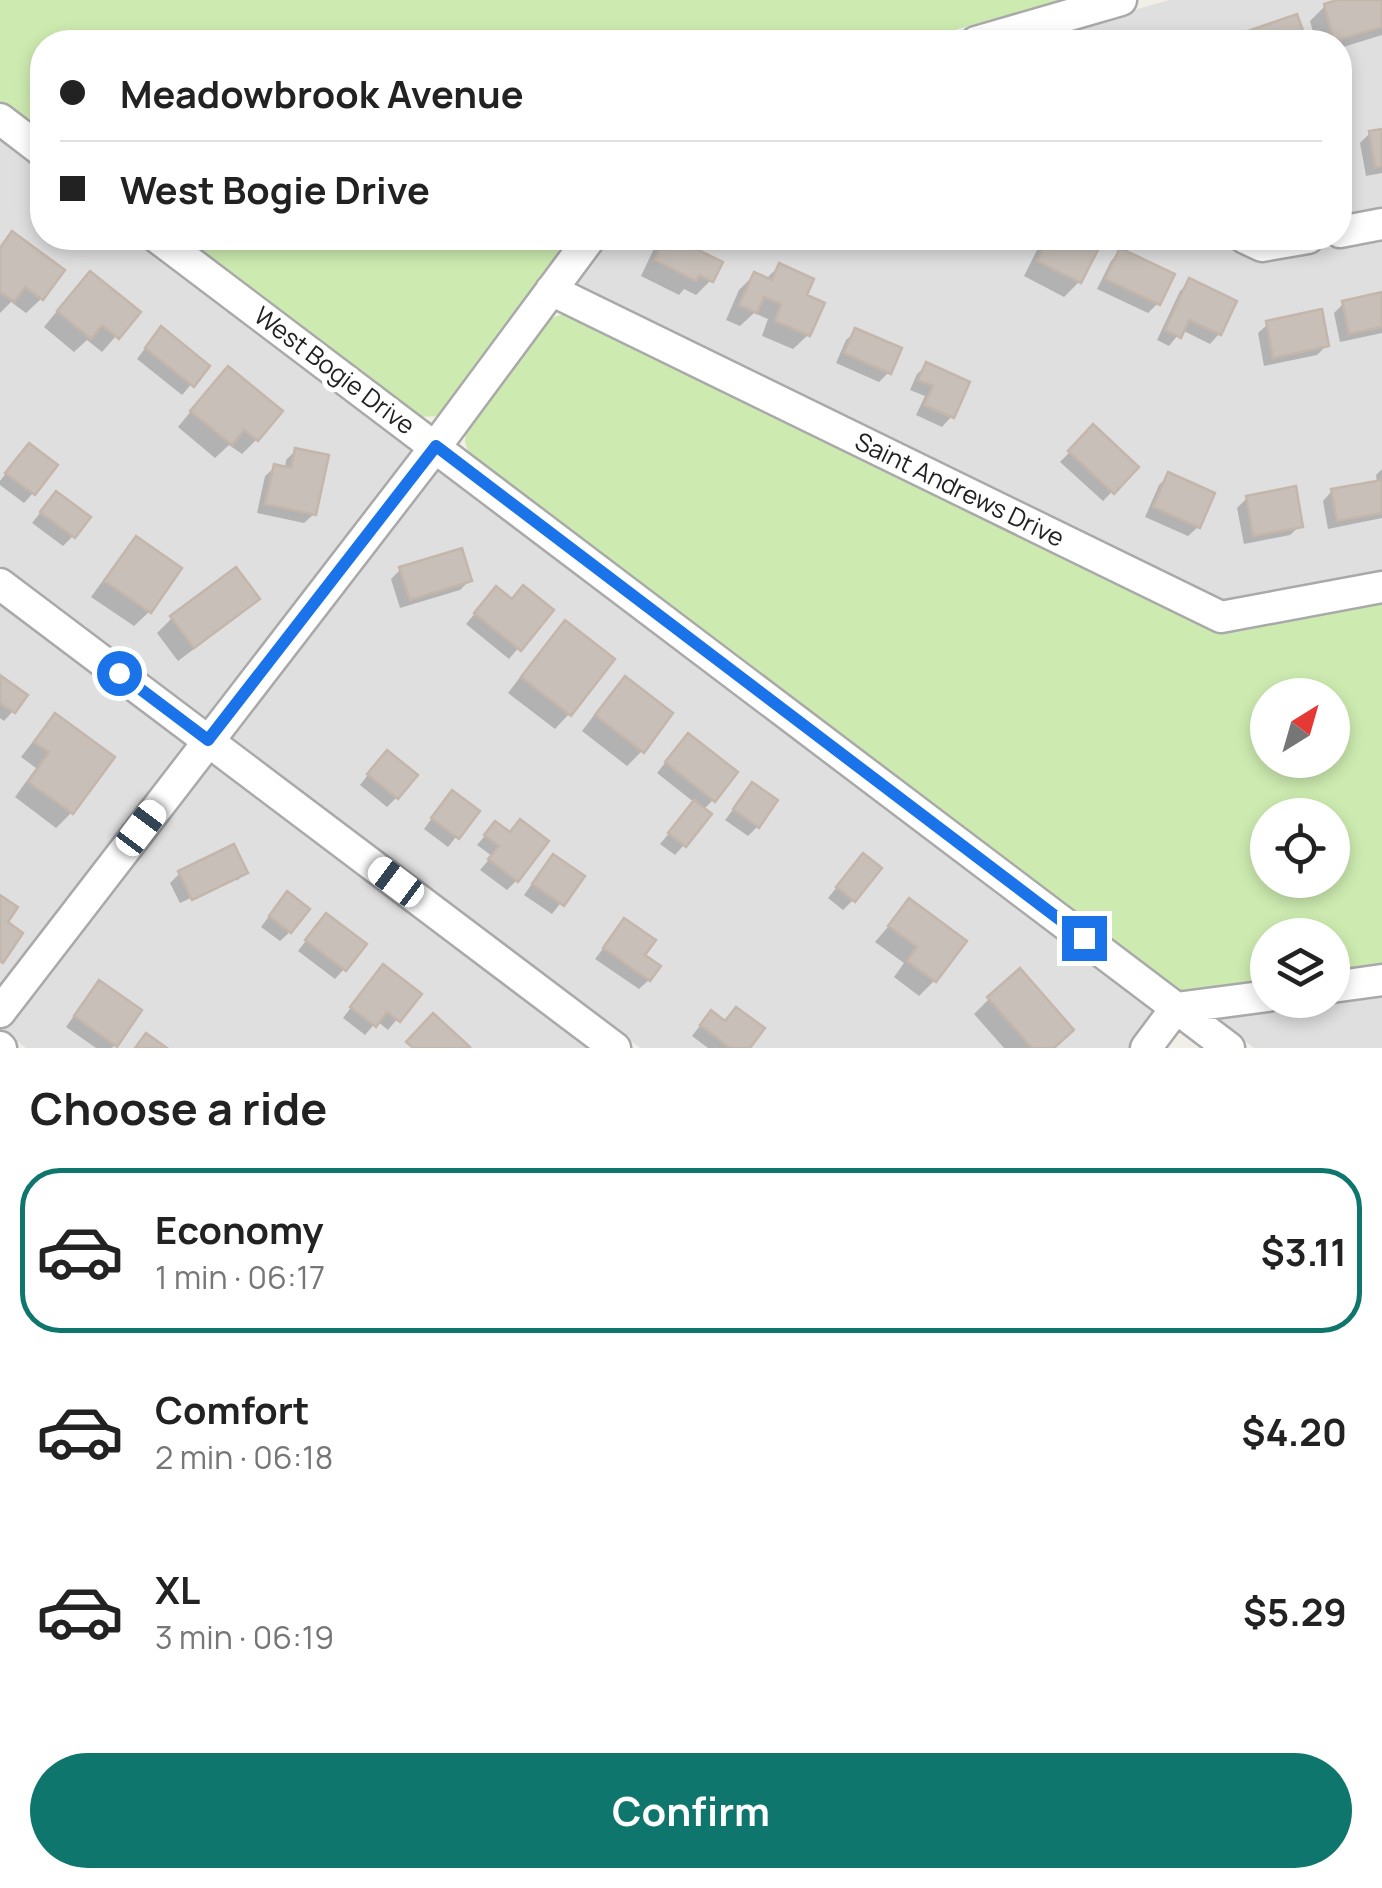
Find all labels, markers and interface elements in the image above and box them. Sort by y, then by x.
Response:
text: Meadowbrook Avenue [120,67,524,119]
text: West Bogie Drive [120,163,430,215]
street label: West Bogie Drive [247,298,423,442]
street label: Saint Andrews Drive [850,423,1070,555]
route start [97,651,142,696]
north arrow [1250,678,1350,778]
map controls [1250,678,1350,1018]
car [111,795,171,861]
button: locate [1250,798,1350,898]
car [363,852,429,912]
route end [1062,916,1107,961]
button: layers [1250,918,1350,1018]
text: Choose a ride [30,1077,327,1139]
text: Economy [155,1203,324,1255]
icon: car [35,1206,125,1296]
text: $3.11 [1261,1225,1347,1277]
text: 1 min · 06:17 [155,1255,325,1299]
text: Comfort [155,1383,309,1435]
icon: car [35,1386,125,1476]
text: $4.20 [1242,1405,1347,1457]
text: 2 min · 06:18 [155,1435,333,1479]
text: XL [155,1563,200,1615]
icon: car [35,1566,125,1656]
text: $5.29 [1243,1585,1347,1637]
text: 3 min · 06:19 [155,1615,334,1659]
button: Confirm [30,1753,1352,1868]

